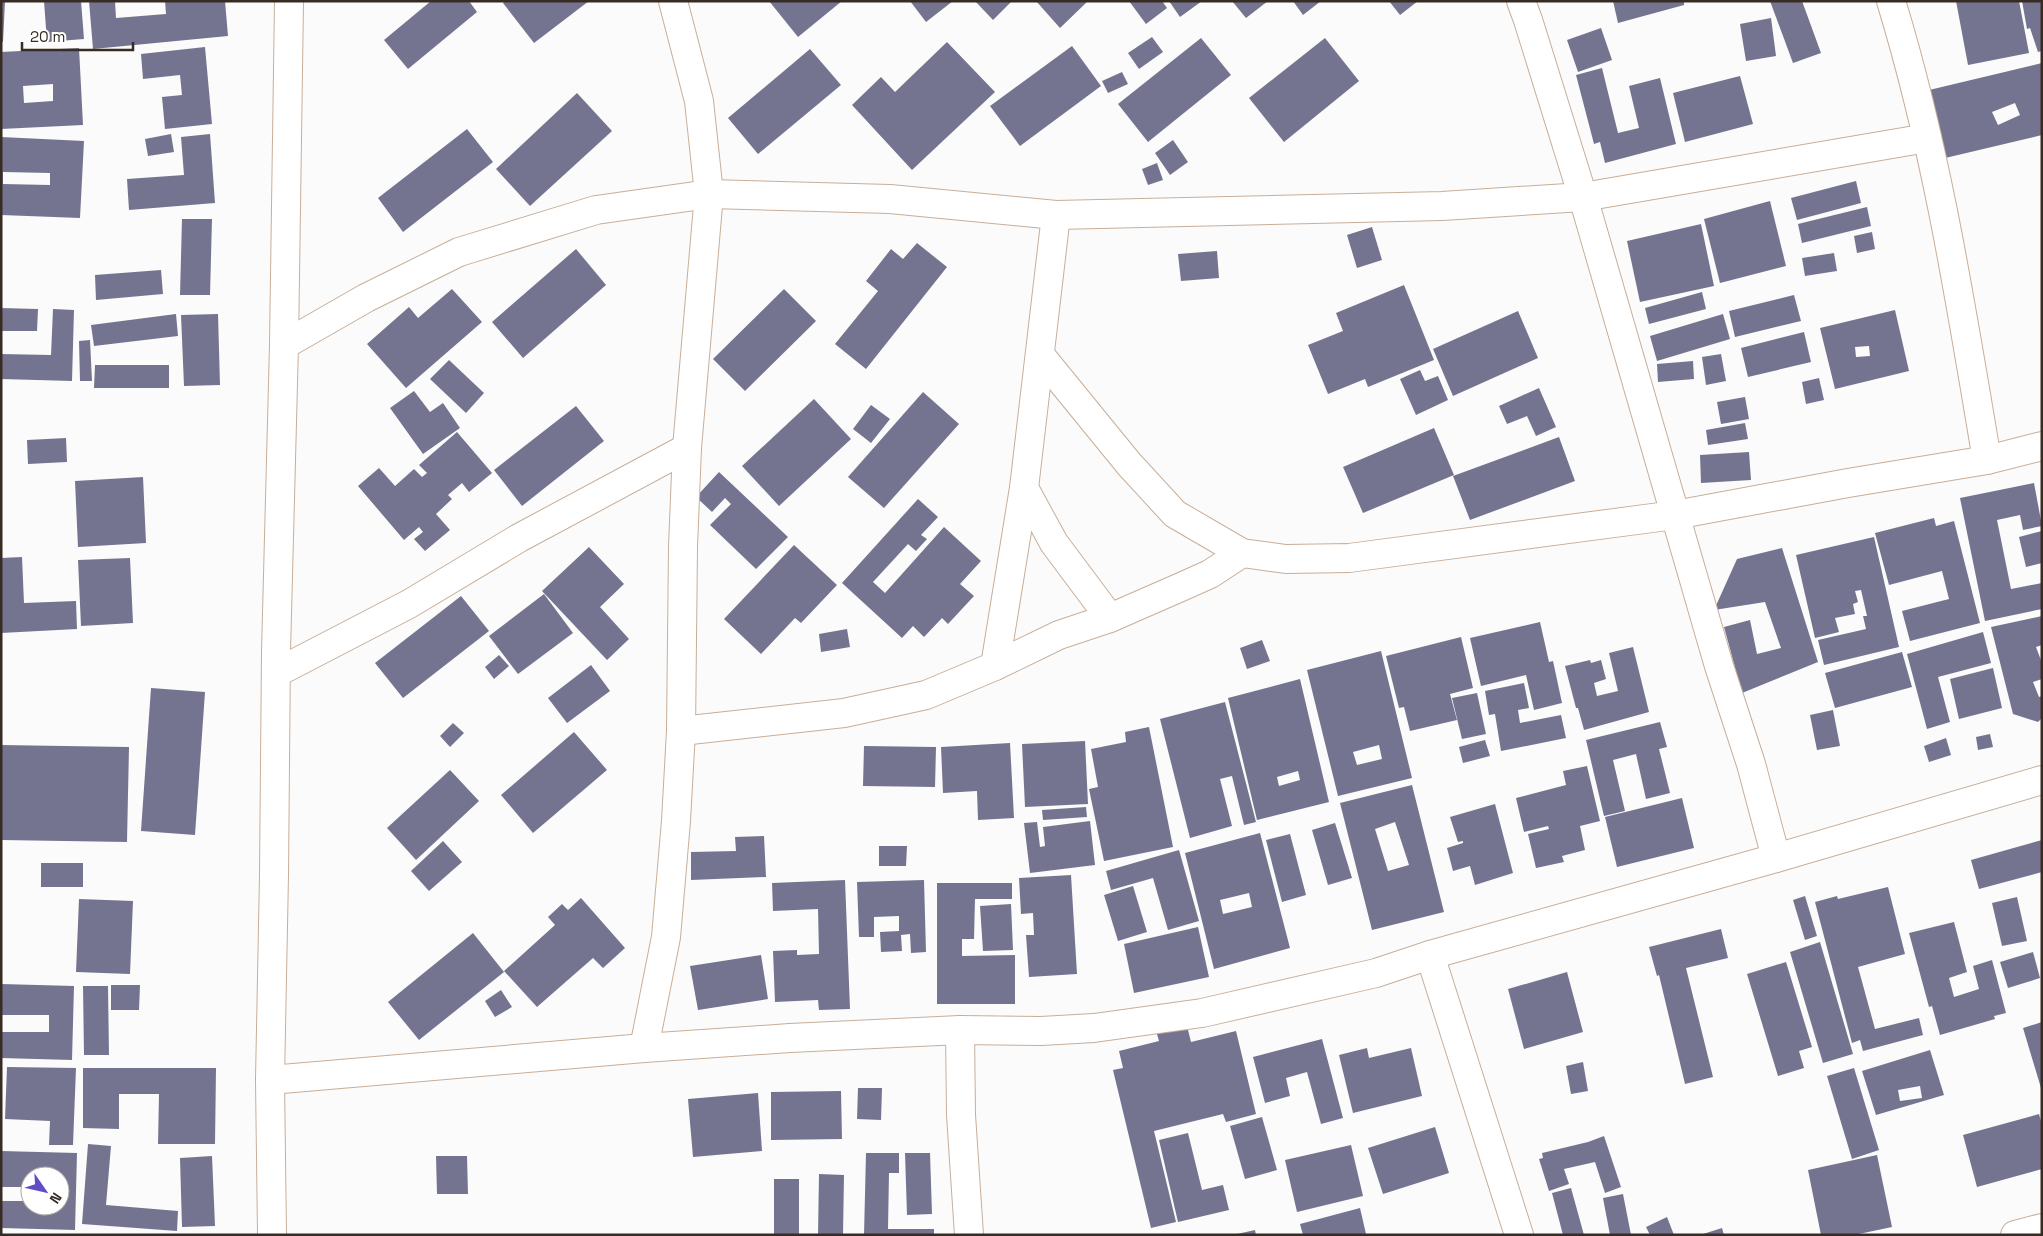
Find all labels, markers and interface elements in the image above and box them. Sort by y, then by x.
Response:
scale bar [22,20,134,52]
text: 20 m [30,27,65,46]
north arrow [20,1166,70,1216]
text: N [46,1189,66,1207]

